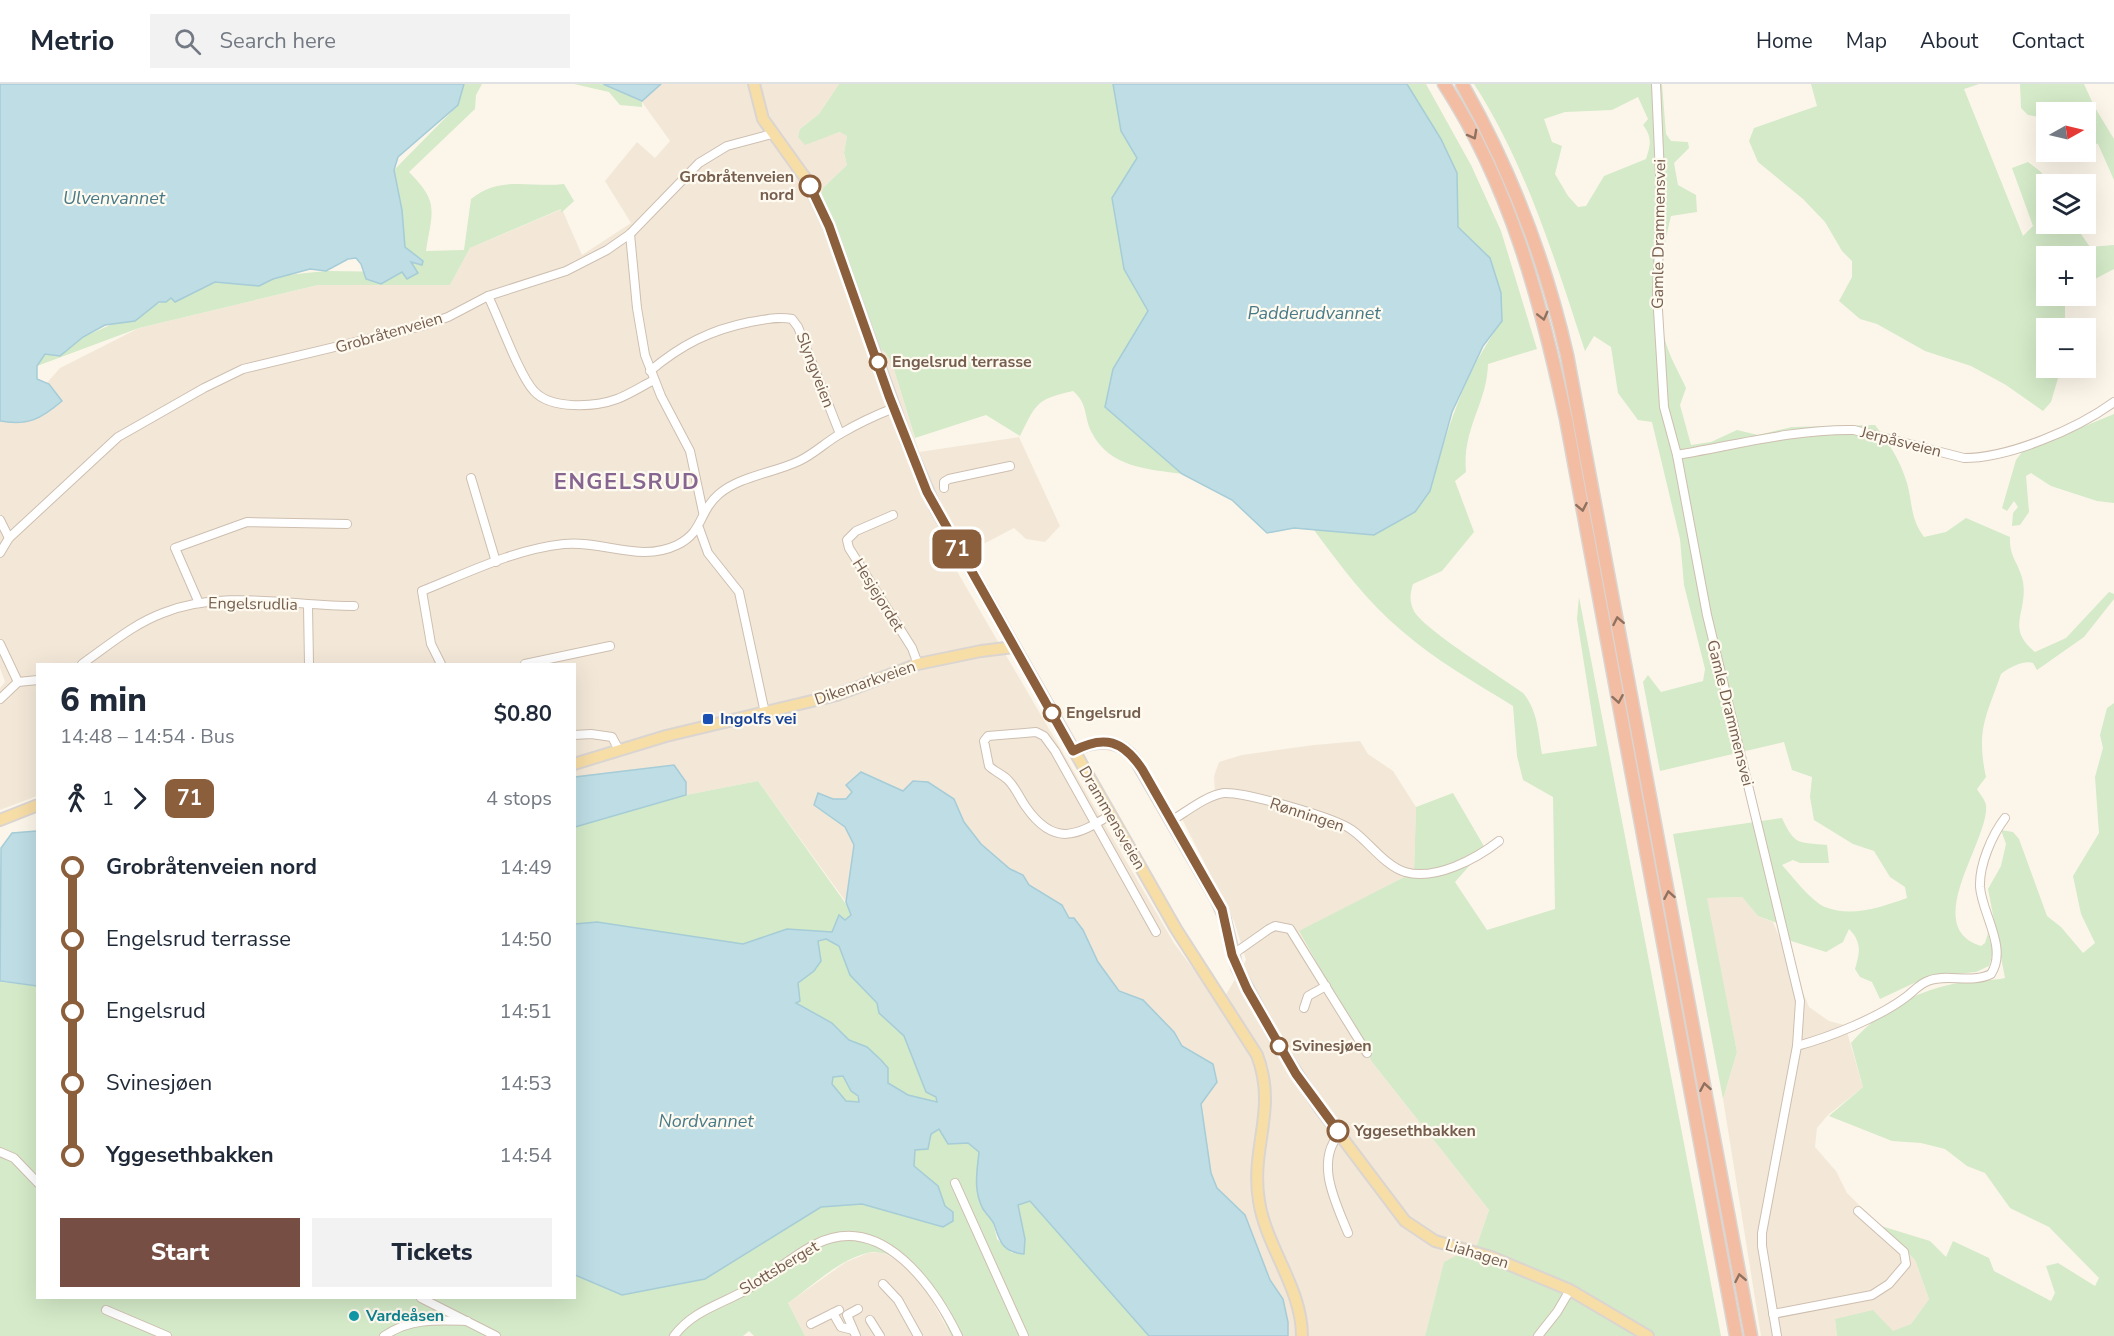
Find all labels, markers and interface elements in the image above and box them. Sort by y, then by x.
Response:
search box [150,14,570,68]
text: Metrio [30,22,114,60]
icon: search [171,25,204,58]
text: Search here [219,26,336,56]
text: Home [1756,27,1813,55]
text: Map [1846,27,1887,55]
text: About [1920,27,1978,55]
text: Contact [2011,27,2084,55]
north arrow [2036,102,2096,162]
map controls [2036,102,2096,378]
one-way arrow [1466,129,1477,139]
street label: Gamle Drammensvei [1647,159,1671,309]
place label: Grobråtenveien nord [679,166,794,206]
button: layers [2036,174,2096,234]
marker: Grobråtenveien nord [799,175,821,197]
water label: Ulvenvannet [63,186,166,210]
button: + [2036,246,2096,306]
water label: Padderudvannet [1247,301,1381,325]
street label: Grobråtenveien [333,307,445,359]
one-way arrow [1536,311,1549,321]
button: − [2036,318,2096,378]
street label: Slyngveien [791,329,839,411]
place label: Engelsrud terrasse [892,351,1032,373]
marker: Engelsrud terrasse [869,353,887,371]
street label: Jerpåsveien [1857,421,1944,463]
district label: ENGELSRUD [554,467,700,497]
one-way arrow [1575,502,1588,512]
line badge: 71 [930,530,984,568]
text: 71 [944,535,970,563]
street label: Hesjejordet [847,554,909,636]
street label: Engelsrudlia [208,592,298,616]
one-way arrow [1613,616,1625,625]
street label: Gamle Drammensvei [1701,638,1759,788]
street label: Dikemarkveien [812,655,918,711]
text: 6 min [60,678,147,723]
one-way arrow [1611,694,1624,704]
text: $0.80 [494,699,552,729]
place label: Engelsrud [1066,702,1141,724]
marker: Engelsrud [1043,704,1061,722]
place label: Ingolfs vei [720,708,797,730]
marker: Ingolfs vei [701,712,715,726]
text: 14:48 – 14:54 · Bus [60,723,235,750]
street label: Drammensveien [1073,762,1151,874]
icon: walk [60,782,93,815]
icon: forward [123,782,156,815]
text: 71 [177,784,202,812]
text: 1 [102,785,114,812]
text: 4 stops [486,785,552,812]
street label: Rønningen [1267,793,1347,837]
text: Grobråtenveien nord [106,852,317,882]
text: 14:49 [499,854,552,881]
one-way arrow [1663,890,1676,900]
text: Engelsrud terrasse [106,924,291,954]
text: 14:50 [499,926,552,953]
text: Engelsrud [106,996,206,1026]
text: 14:51 [499,998,552,1025]
place label: Svinesjøen [1292,1035,1372,1057]
marker: Svinesjøen [1270,1037,1288,1055]
text: Svinesjøen [106,1068,212,1098]
text: 14:53 [499,1070,552,1097]
one-way arrow [1699,1082,1712,1092]
water label: Nordvannet [658,1109,754,1133]
marker: Yggesethbakken [1327,1120,1349,1142]
place label: Yggesethbakken [1353,1120,1476,1142]
text: Yggesethbakken [106,1140,274,1170]
text: 14:54 [499,1142,552,1169]
button: Start [60,1218,300,1287]
button: Tickets [312,1218,552,1287]
street label: Liahagen [1442,1234,1512,1274]
street label: Slottsberget [735,1235,823,1300]
one-way arrow [1734,1274,1747,1284]
place label: Vardeåsen [365,1305,444,1327]
marker: Vardeåsen [347,1309,361,1323]

